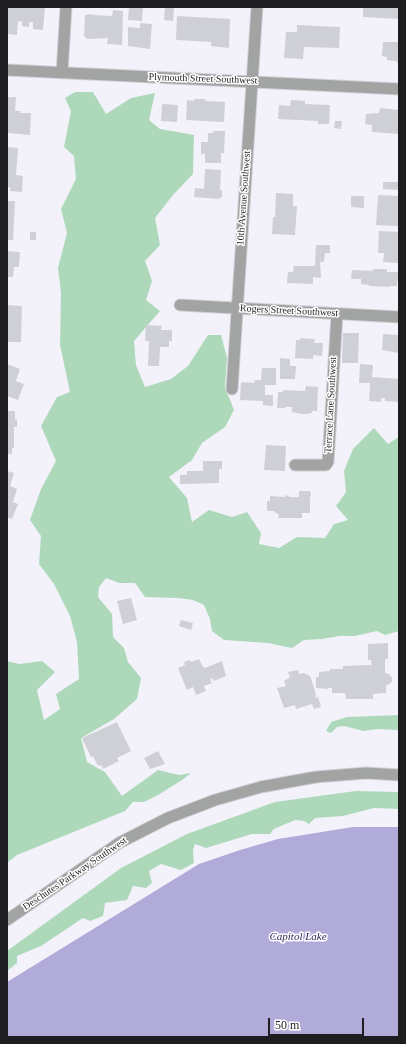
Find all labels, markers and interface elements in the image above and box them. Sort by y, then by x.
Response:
street label: Plymouth Street Southwest [148,71,258,87]
street label: 10th Avenue Southwest [235,150,253,246]
street label: Rogers Street Southwest [240,302,338,320]
street label: Terrace Lane Southwest [322,357,340,453]
street label: Deschutes Parkway Southwest [21,835,129,913]
water label: Capitol Lake [269,930,327,944]
scale bar [270,1010,366,1036]
text: 50 m [275,1018,299,1032]

